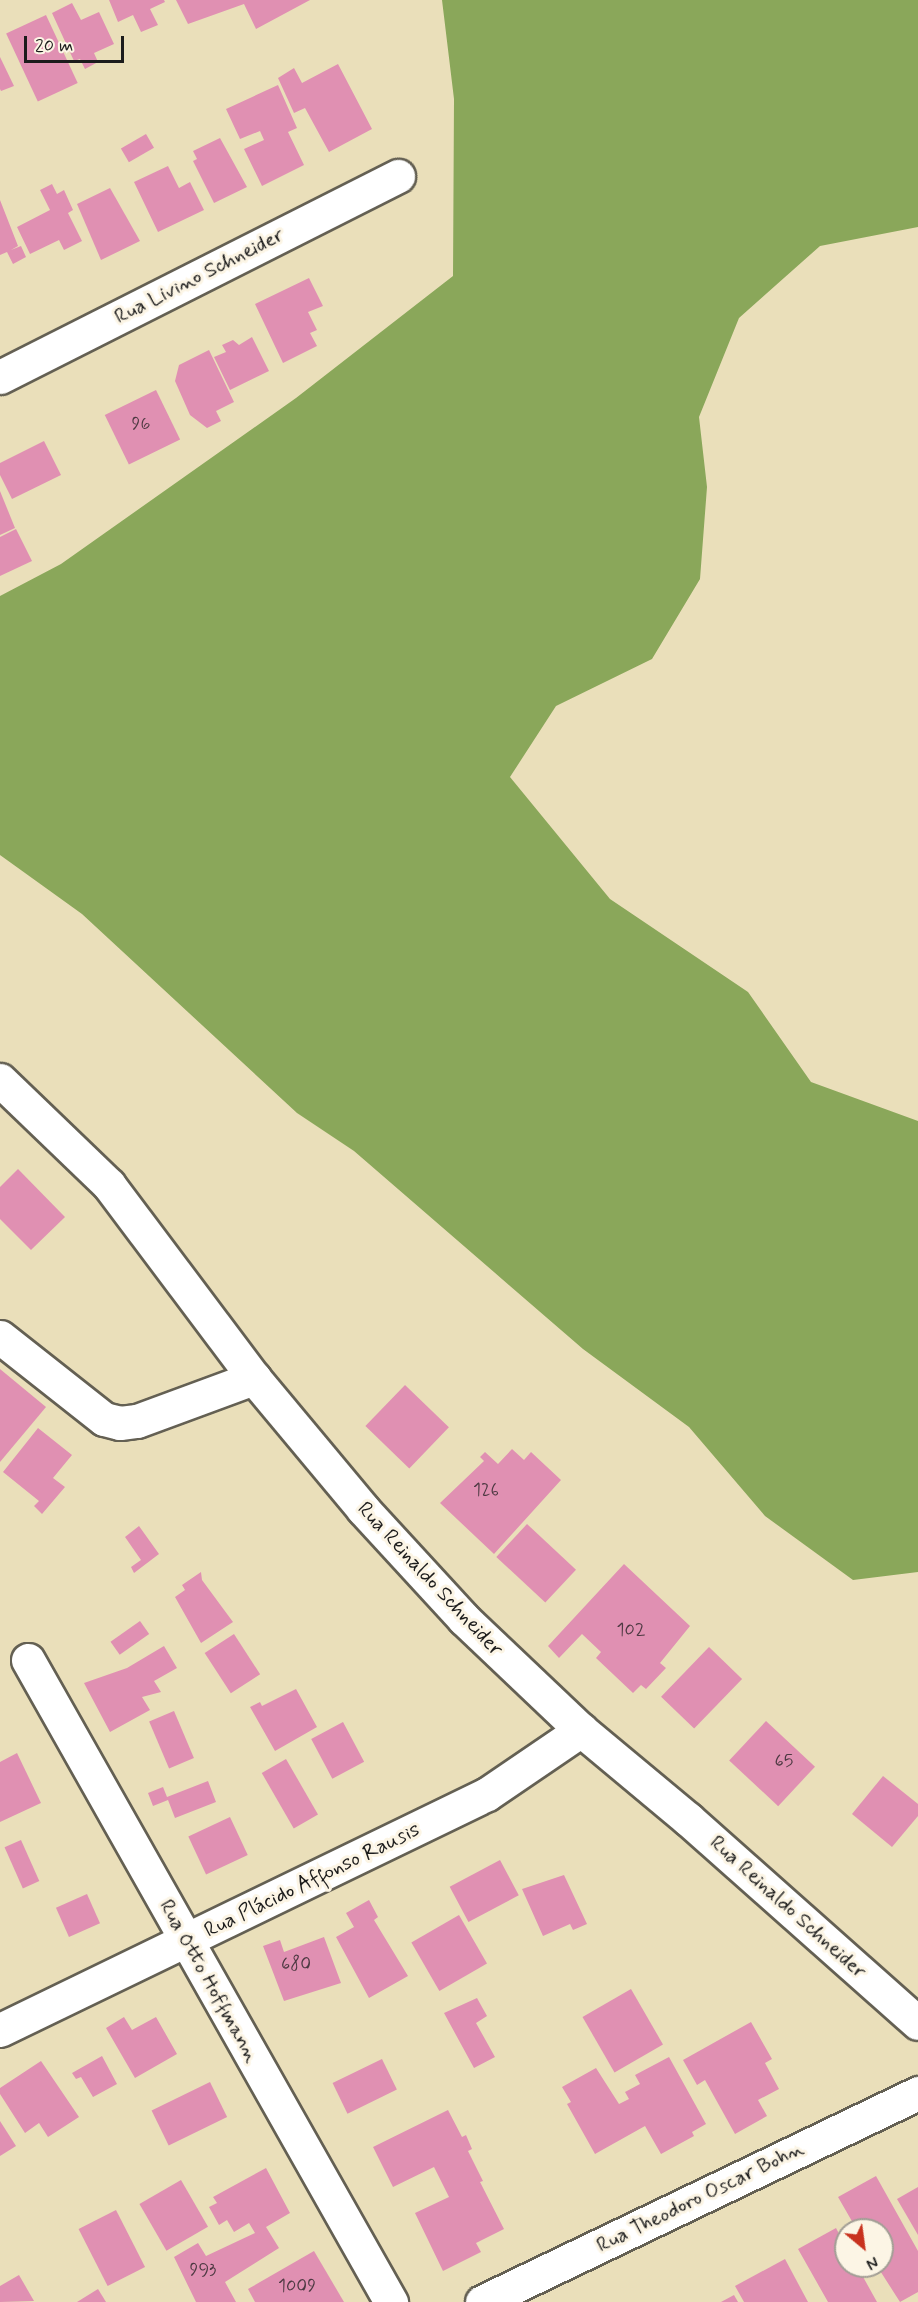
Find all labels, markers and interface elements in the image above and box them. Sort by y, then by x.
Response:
scale bar [27,24,128,62]
text: 20 m [35,34,73,58]
street label: Rua Livino Schneider [110,223,288,329]
house number: 96 [132,413,150,435]
house number: 126 [473,1479,499,1501]
street label: Rua Reinaldo Schneider [352,1497,508,1661]
house number: 102 [616,1619,646,1641]
house number: 65 [775,1750,793,1772]
street label: Rua Plácido Affonso Rausis [203,1818,421,1942]
street label: Rua Reinaldo Schneider [704,1830,872,1984]
street label: Rua Otto Hoffmann [154,1895,264,2067]
house number: 680 [281,1953,311,1975]
street label: Rua Theodoro Oscar Bohn [592,2136,808,2258]
north arrow [834,2218,894,2278]
text: N [862,2251,882,2274]
house number: 993 [190,2259,216,2281]
house number: 1009 [278,2275,316,2297]

